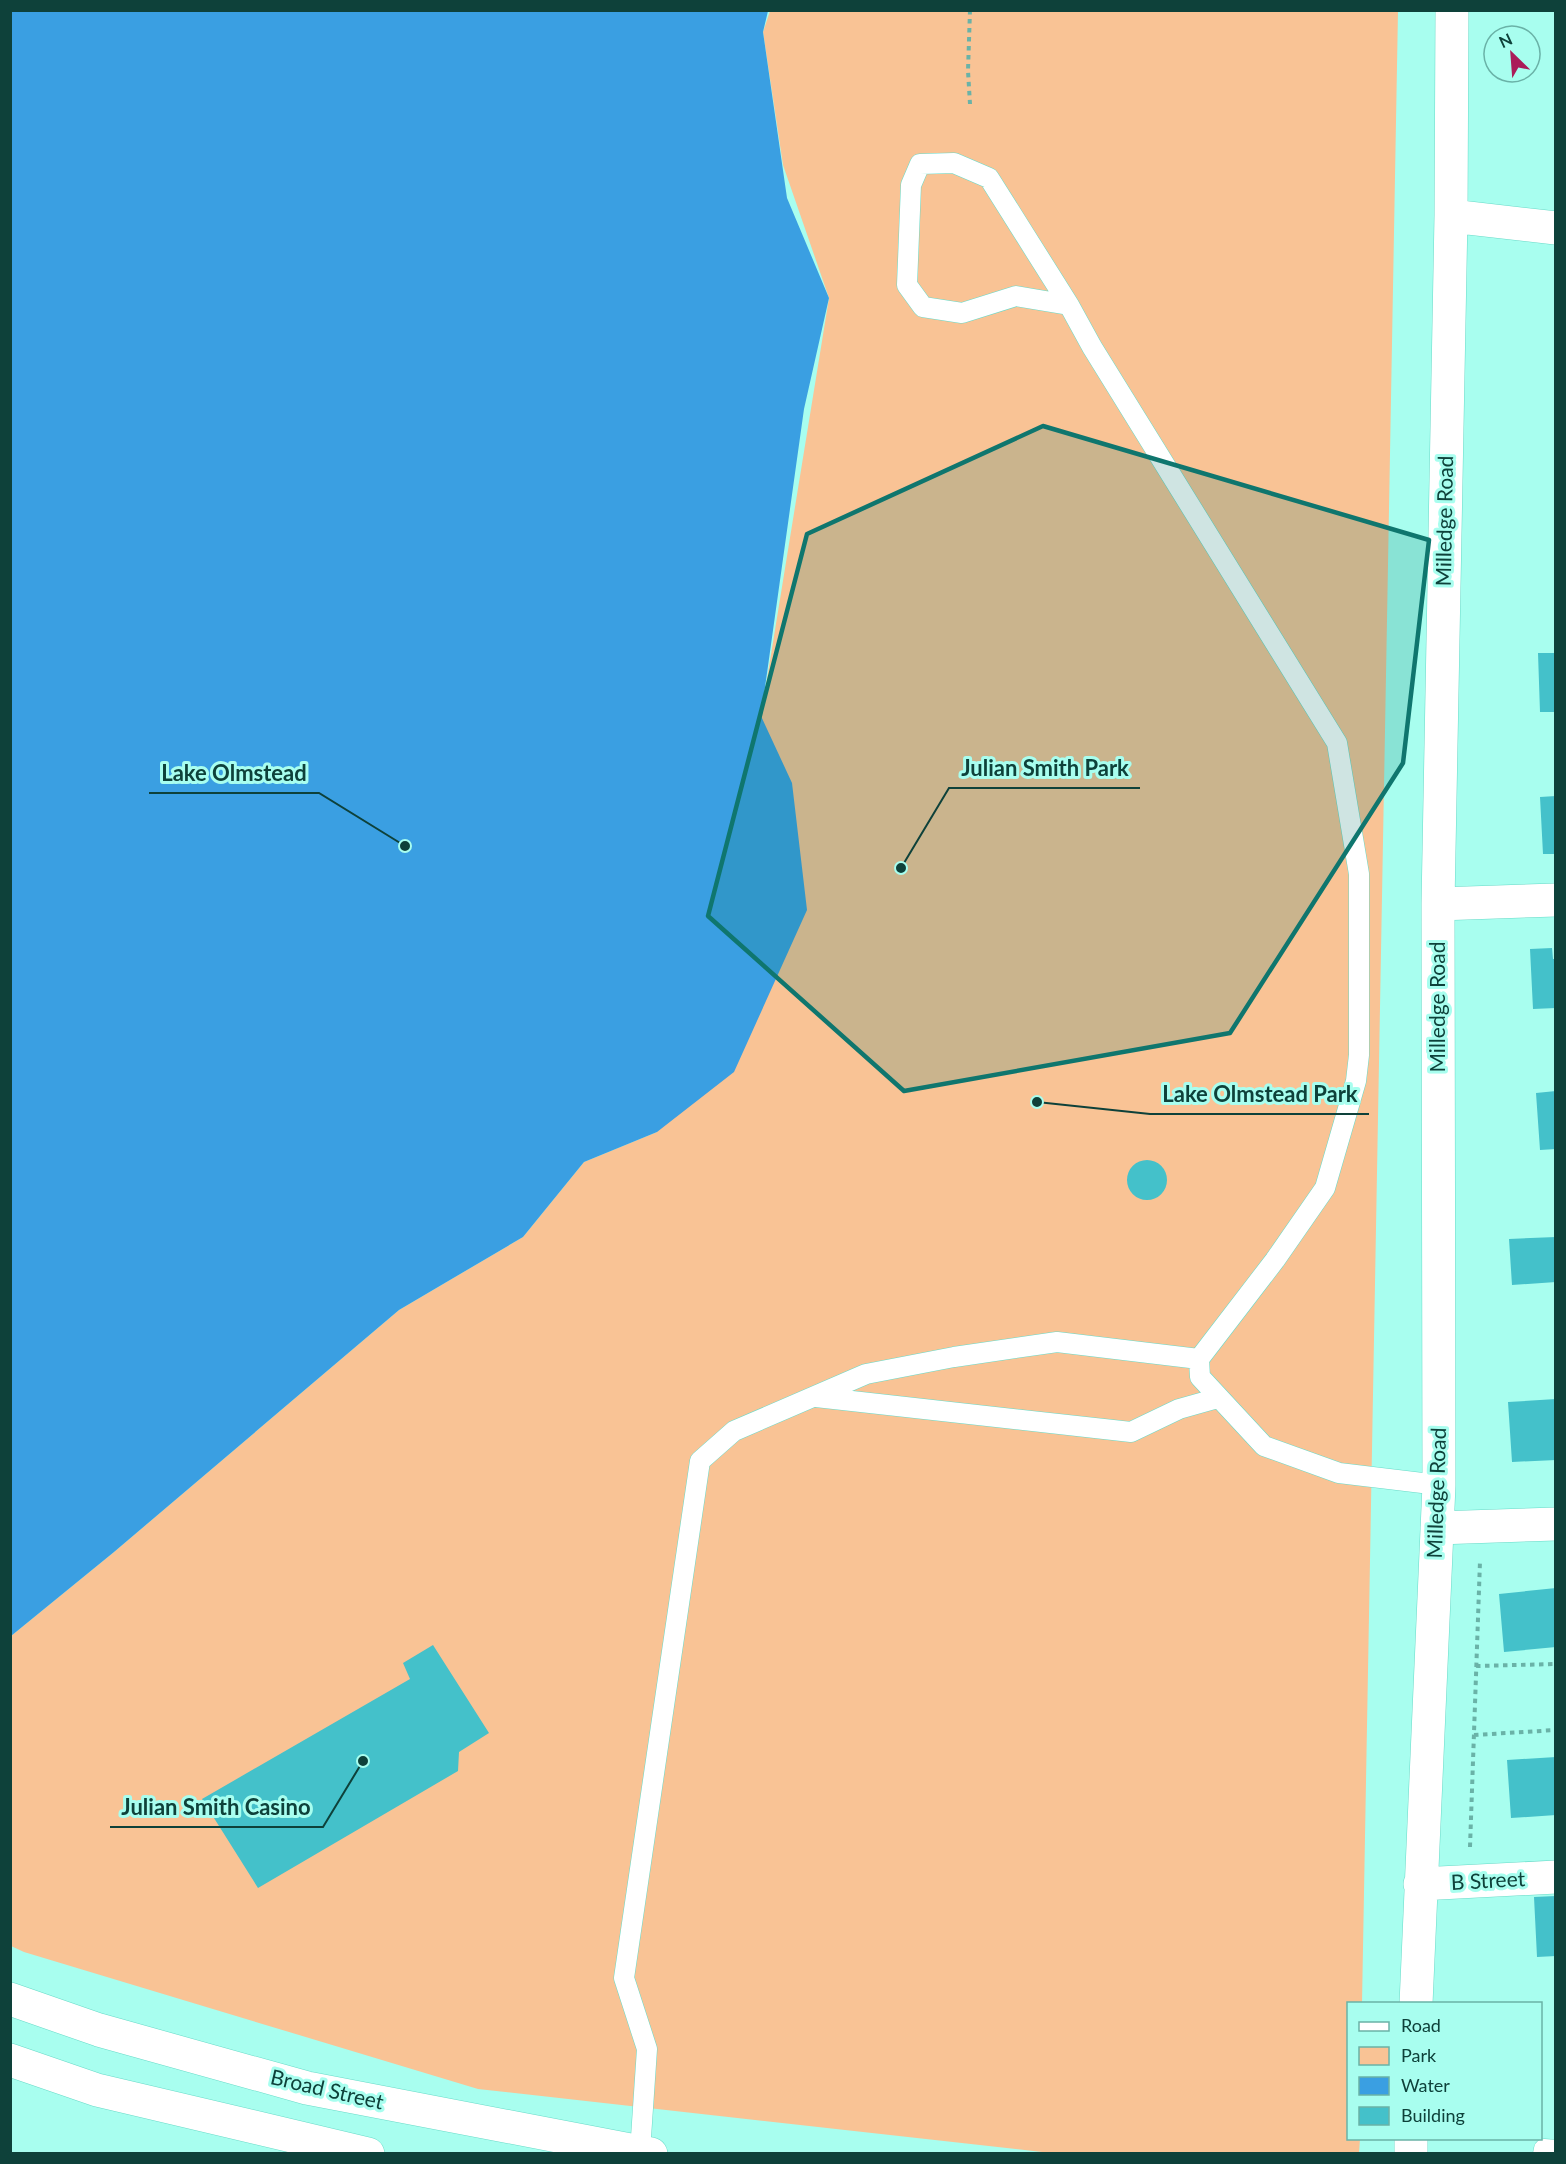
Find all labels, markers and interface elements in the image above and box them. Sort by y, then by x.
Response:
north arrow [1482,24,1542,84]
text: N [1496,29,1515,51]
street label: Milledge Road [1430,455,1457,587]
callout: Julian Smith Park [949,748,1140,788]
callout: Lake Olmstead [149,753,319,793]
text: Julian Smith Park [961,754,1129,781]
text: Lake Olmstead [161,759,307,786]
street label: Milledge Road [1424,942,1449,1072]
callout: Lake Olmstead Park [1150,1074,1369,1114]
text: Lake Olmstead Park [1162,1080,1358,1107]
street label: Milledge Road [1421,1427,1450,1559]
callout: Julian Smith Casino [110,1787,323,1827]
text: Julian Smith Casino [121,1793,311,1820]
street label: B Street [1450,1865,1526,1894]
legend [1347,2002,1542,2140]
text: Road [1401,2014,1441,2036]
text: Park [1401,2044,1437,2066]
street label: Broad Street [268,2063,387,2114]
text: Water [1401,2074,1450,2096]
text: Building [1401,2104,1465,2126]

